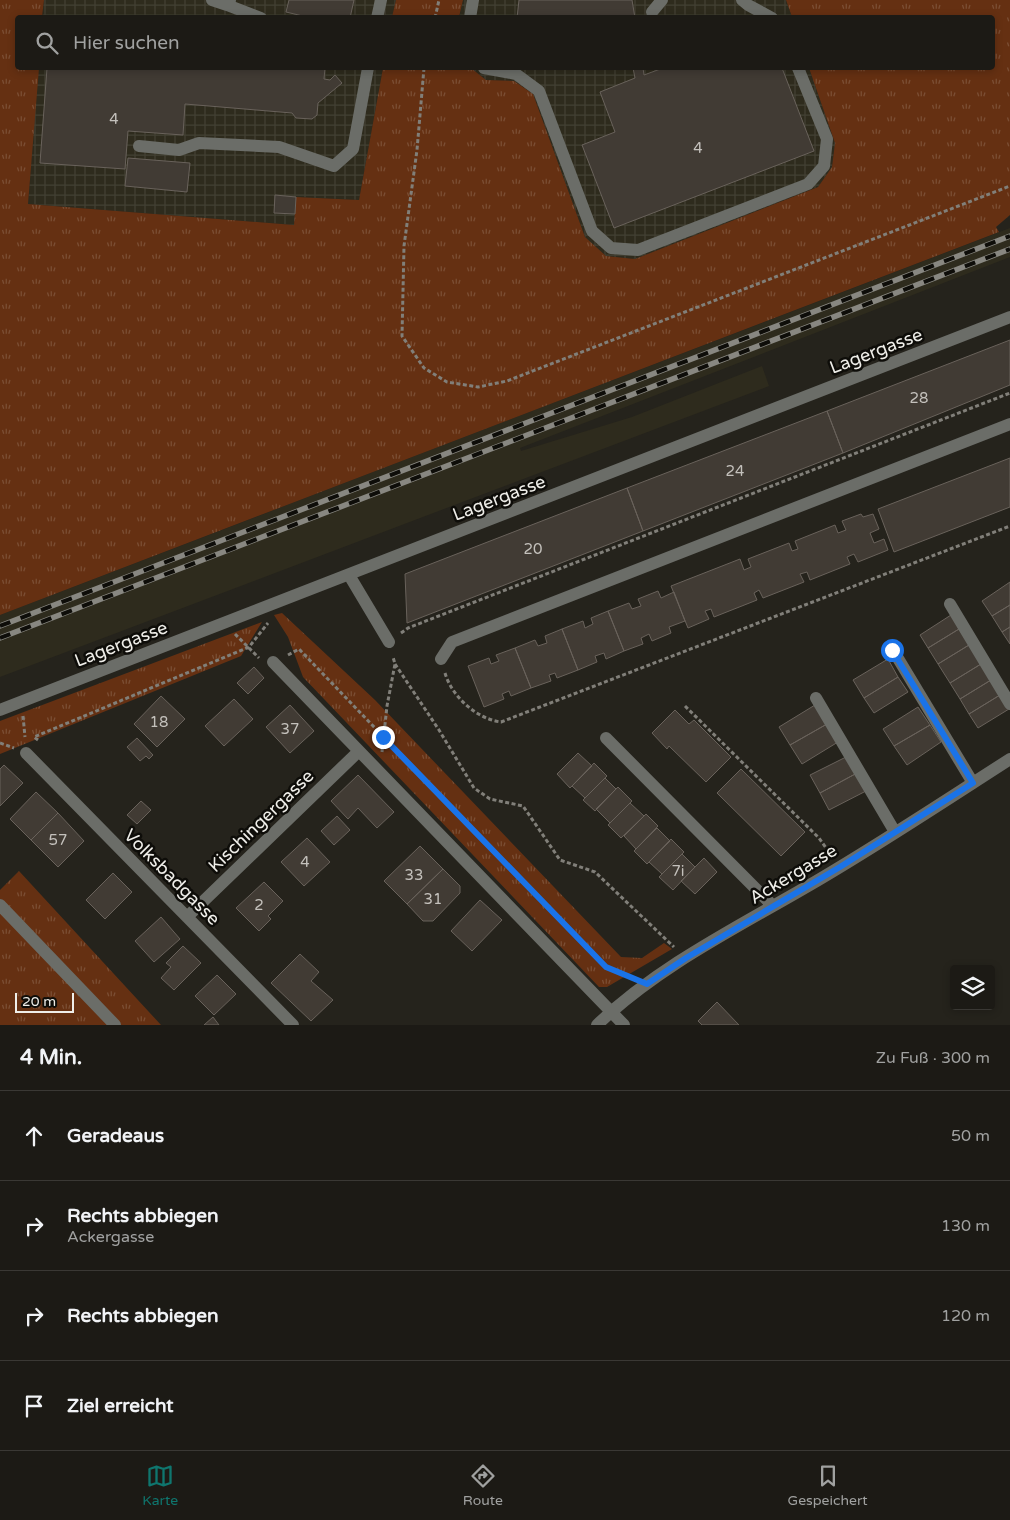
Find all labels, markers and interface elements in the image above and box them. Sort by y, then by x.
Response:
search box [15,15,995,70]
icon: search [33,29,61,57]
text: Hier suchen [73,32,180,54]
house number: 4 [109,110,119,128]
house number: 4 [693,139,703,157]
street label: Lagergasse [826,323,926,379]
house number: 28 [910,389,928,407]
house number: 24 [726,462,744,480]
street label: Lagergasse [449,470,549,526]
house number: 20 [524,540,542,558]
street label: Lagergasse [71,616,171,672]
route start [881,639,904,662]
house number: 18 [150,713,168,731]
house number: 37 [281,720,299,738]
route end [372,726,395,749]
street label: Kischingergasse [204,765,318,877]
street label: Volksbadgasse [119,824,225,930]
house number: 57 [49,831,67,849]
street label: Ackergasse [745,839,841,909]
house number: 4 [300,853,310,871]
house number: 7i [671,862,685,880]
house number: 33 [405,866,423,884]
house number: 31 [424,890,442,908]
house number: 2 [254,896,264,914]
map controls [950,965,995,1010]
button: layers [950,965,995,1010]
scale bar [15,990,74,1013]
text: 20 m [22,993,56,1010]
text: 4 Min. [20,1045,82,1070]
text: Zu Fuß · 300 m [876,1048,990,1068]
icon: ahead [20,1122,48,1150]
text: Geradeaus [67,1125,164,1147]
text: 50 m [951,1126,990,1146]
text: Rechts abbiegen [67,1205,219,1227]
icon: right [20,1212,48,1240]
text: 130 m [941,1216,990,1236]
text: Ackergasse [67,1227,154,1247]
icon: right [20,1302,48,1330]
text: Rechts abbiegen [67,1305,219,1327]
text: 120 m [941,1306,990,1326]
icon: arrive [20,1392,48,1420]
text: Ziel erreicht [67,1395,174,1417]
tab: Karte [142,1462,178,1509]
tab: Route [463,1462,503,1509]
tab: Gespeichert [788,1462,868,1509]

